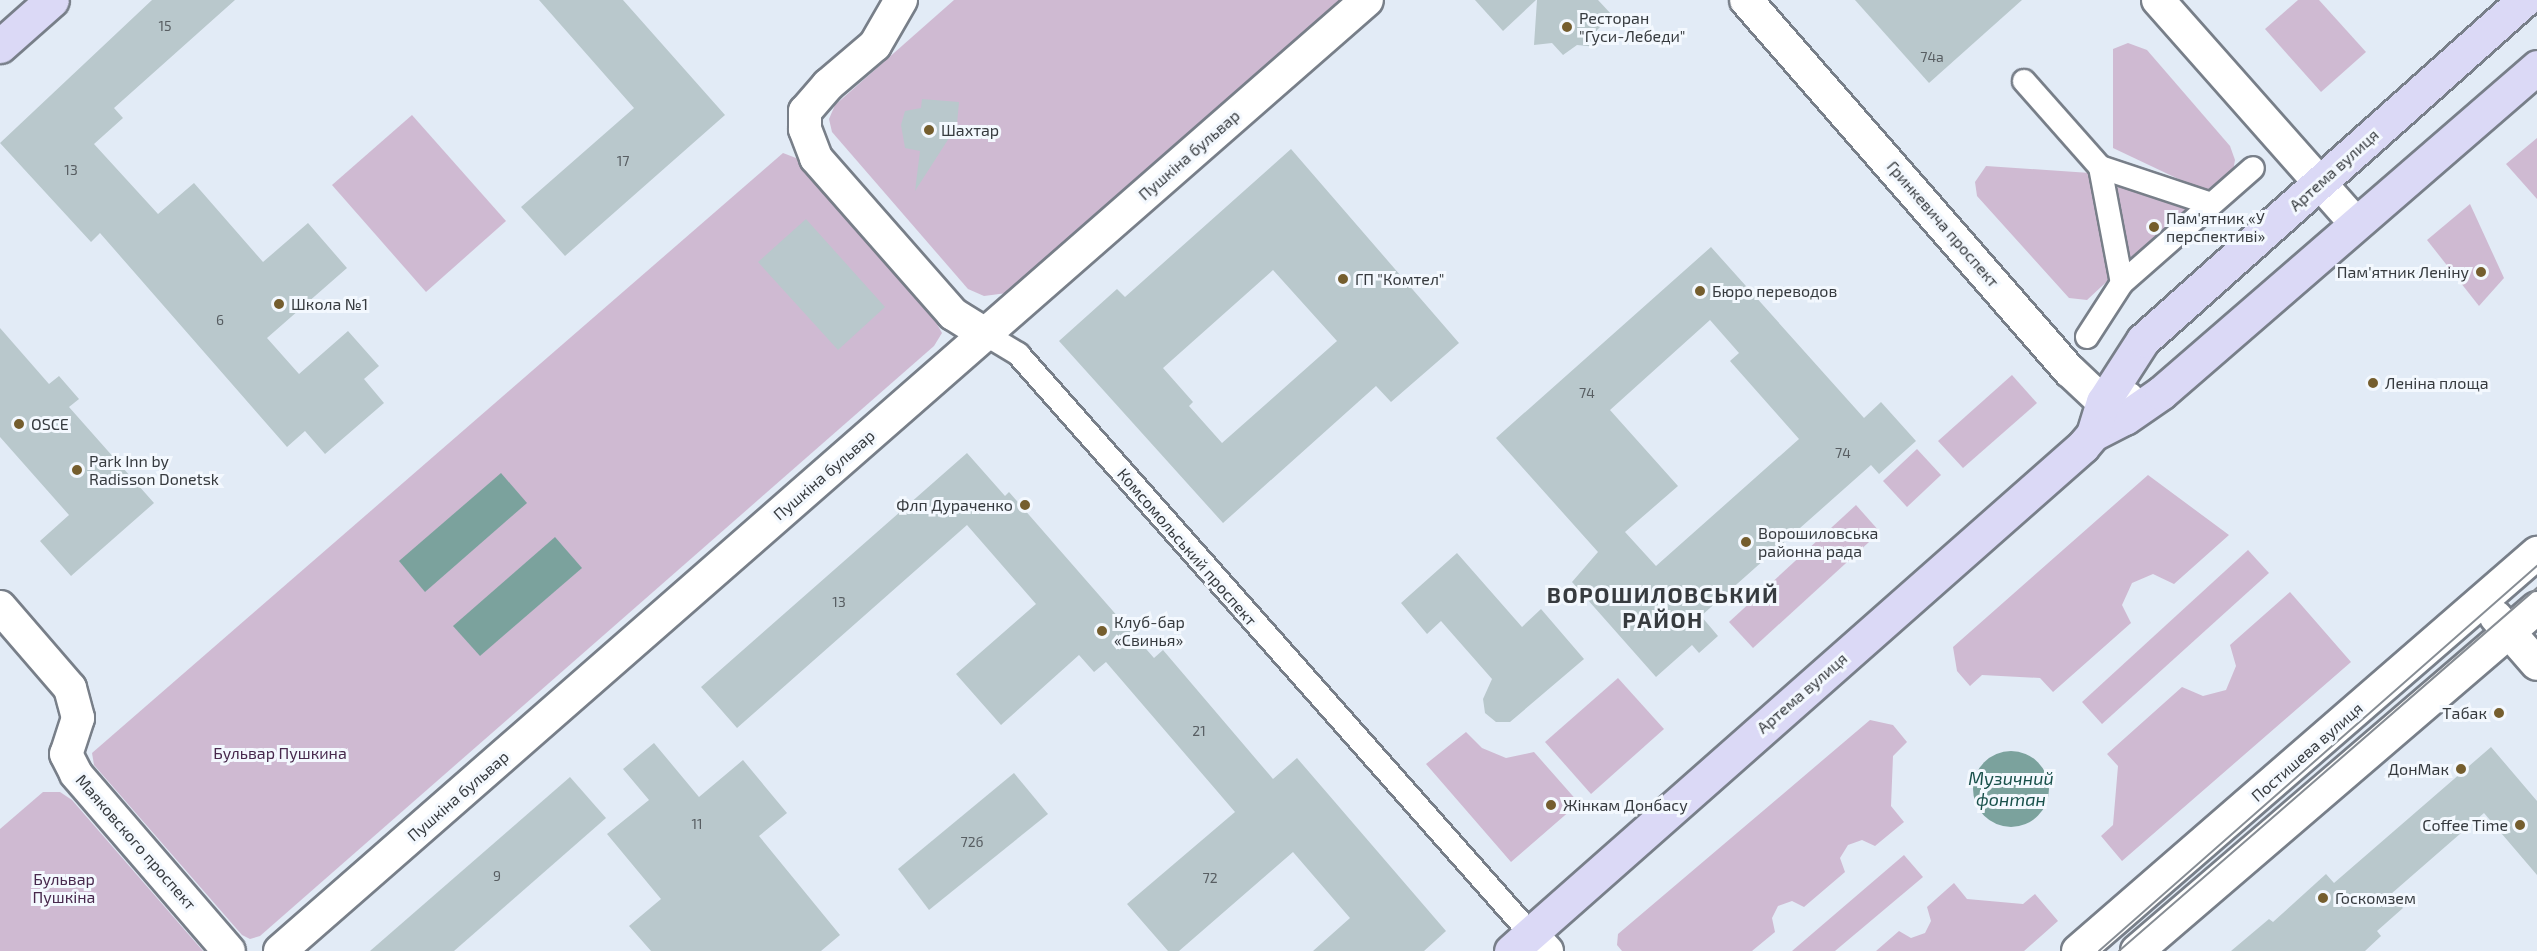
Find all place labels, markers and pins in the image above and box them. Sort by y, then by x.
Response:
place label: Ресторан "Гуси-Лебеди" [1579,8,1685,46]
marker: Ресторан "Гуси-Лебеди" [1560,20,1574,34]
place label: Шахтар [941,120,999,140]
marker: Шахтар [922,123,936,137]
place label: Пам'ятник «У перспективі» [2166,208,2265,246]
marker: Пам'ятник «У перспективі» [2147,220,2161,234]
place label: Пам'ятник Леніну [2337,262,2469,282]
marker: Пам'ятник Леніну [2474,265,2488,279]
place label: ГП "Комтел" [1355,269,1445,289]
marker: ГП "Комтел" [1336,272,1350,286]
place label: Бюро переводов [1712,281,1837,301]
marker: Бюро переводов [1693,284,1707,298]
place label: Школа №1 [291,294,368,314]
marker: Школа №1 [272,297,286,311]
place label: Леніна площа [2385,373,2489,393]
marker: Леніна площа [2366,376,2380,390]
place label: OSCE [31,414,69,434]
marker: OSCE [12,417,26,431]
place label: Park Inn by Radisson Donetsk [89,451,219,489]
marker: Park Inn by Radisson Donetsk [70,463,84,477]
place label: Флп Дураченко [896,495,1013,515]
marker: Флп Дураченко [1018,498,1032,512]
place label: Ворошиловська районна рада [1758,523,1878,561]
marker: Ворошиловська районна рада [1739,535,1753,549]
place label: Клуб-бар «Свинья» [1114,612,1185,650]
marker: Клуб-бар «Свинья» [1095,624,1109,638]
place label: Табак [2442,703,2487,723]
marker: Табак [2492,706,2506,720]
place label: ДонМак [2388,759,2449,779]
marker: ДонМак [2454,762,2468,776]
place label: Жінкам Донбасу [1563,795,1688,815]
marker: Жінкам Донбасу [1544,798,1558,812]
place label: Coffee Time [2422,815,2508,835]
marker: Coffee Time [2513,818,2527,832]
place label: Госкомзем [2335,888,2416,908]
marker: Госкомзем [2316,891,2330,905]

